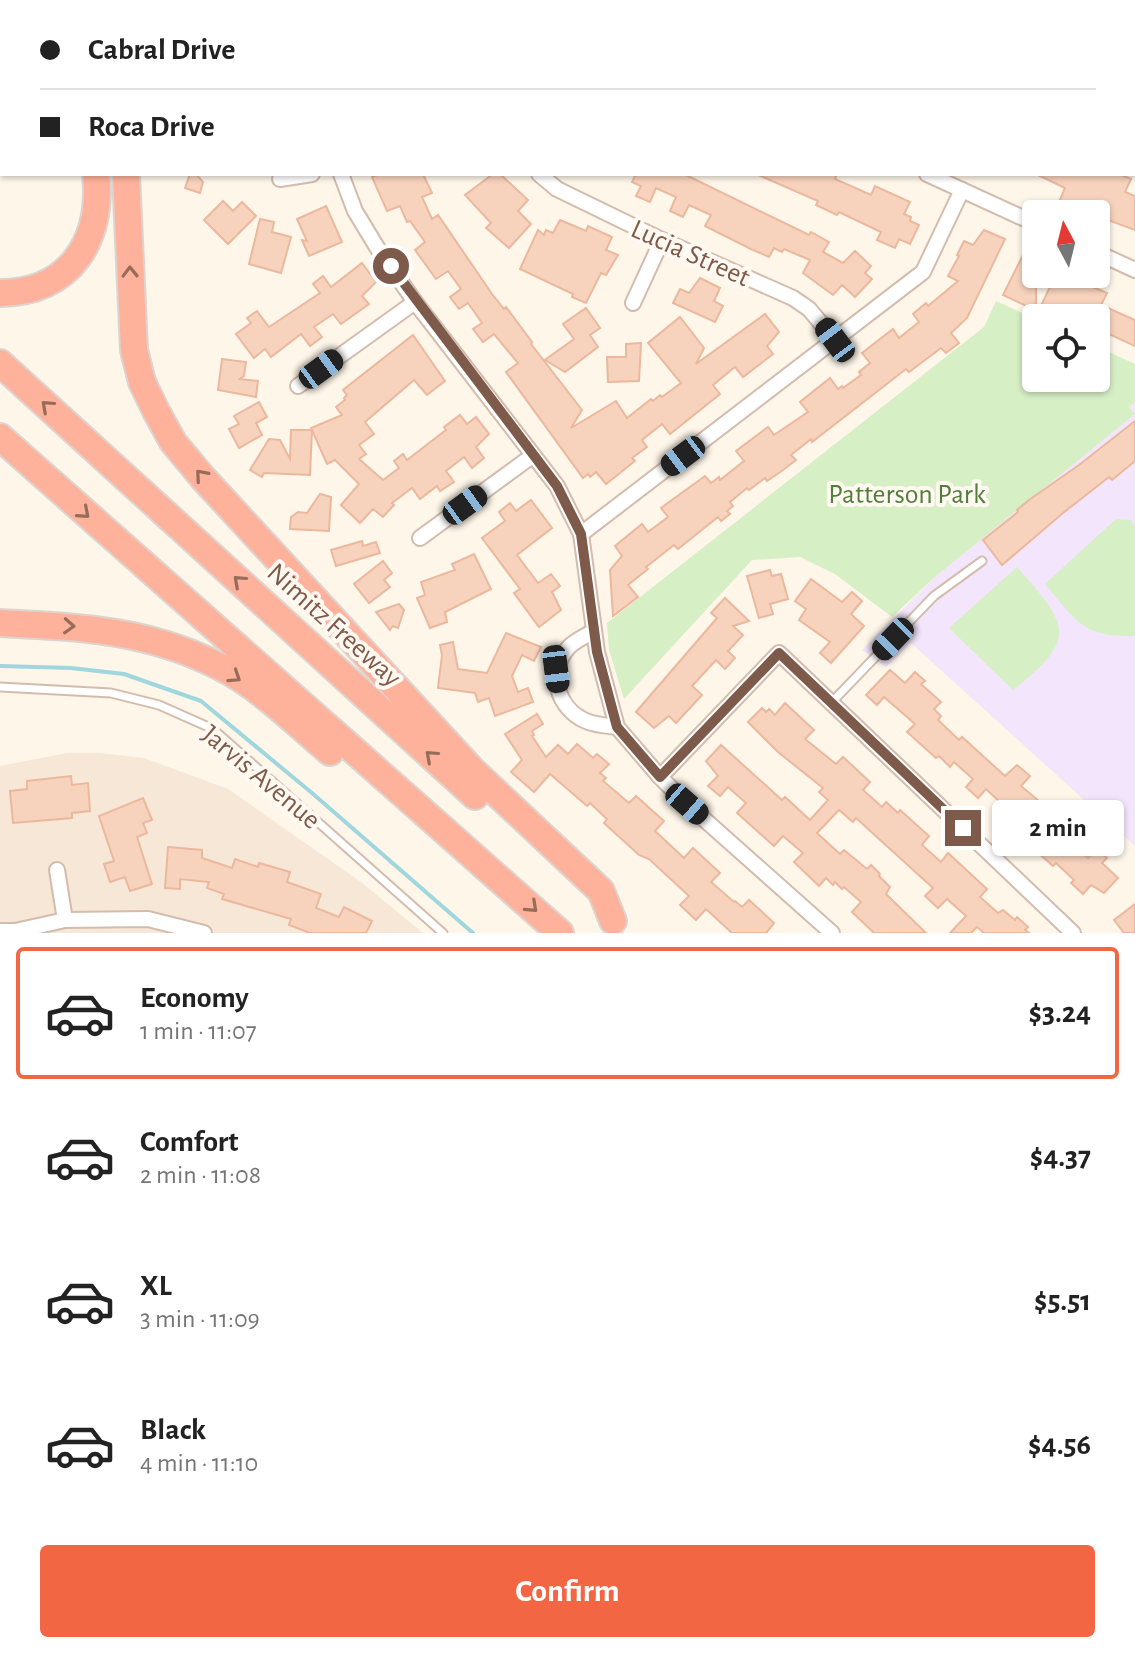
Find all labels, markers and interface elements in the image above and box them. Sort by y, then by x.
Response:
text: Cabral Drive [88,35,235,65]
text: Roca Drive [88,112,215,142]
north arrow [1022,200,1110,288]
map controls [1022,200,1110,392]
street label: Lucia Street [627,215,754,292]
route start [373,248,409,284]
one-way arrow [121,265,139,278]
button: locate [1022,304,1110,392]
car [811,314,859,366]
car [295,345,347,393]
one-way arrow [41,401,56,415]
car [657,432,709,480]
one-way arrow [196,470,211,485]
car [439,481,491,529]
park label: Patterson Park [828,481,986,509]
one-way arrow [75,503,90,518]
street label: Nimitz Freeway [261,559,406,692]
one-way arrow [234,575,248,590]
car [868,613,918,665]
one-way arrow [63,618,76,635]
car [541,644,571,694]
one-way arrow [226,667,241,682]
street label: Jarvis Avenue [196,720,325,835]
one-way arrow [426,751,441,765]
car [661,779,713,829]
callout: 2 min [991,800,1123,856]
route end [945,810,981,846]
text: 2 min [1029,815,1087,841]
one-way arrow [523,897,537,912]
icon: car [44,977,116,1049]
text: Economy [140,983,249,1013]
text: $3.24 [1028,998,1091,1028]
text: 1 min · 11:07 [140,1018,257,1044]
icon: car [44,1121,116,1193]
text: Comfort [140,1127,239,1157]
text: $4.37 [1030,1142,1091,1172]
text: 2 min · 11:08 [140,1162,261,1188]
icon: car [44,1265,116,1337]
text: XL [140,1271,172,1301]
text: $5.51 [1034,1286,1091,1316]
text: 3 min · 11:09 [140,1306,260,1332]
icon: car [44,1409,116,1481]
text: Black [140,1415,206,1445]
text: $4.56 [1028,1430,1091,1460]
text: 4 min · 11:10 [140,1450,258,1476]
button: Confirm [40,1545,1095,1637]

